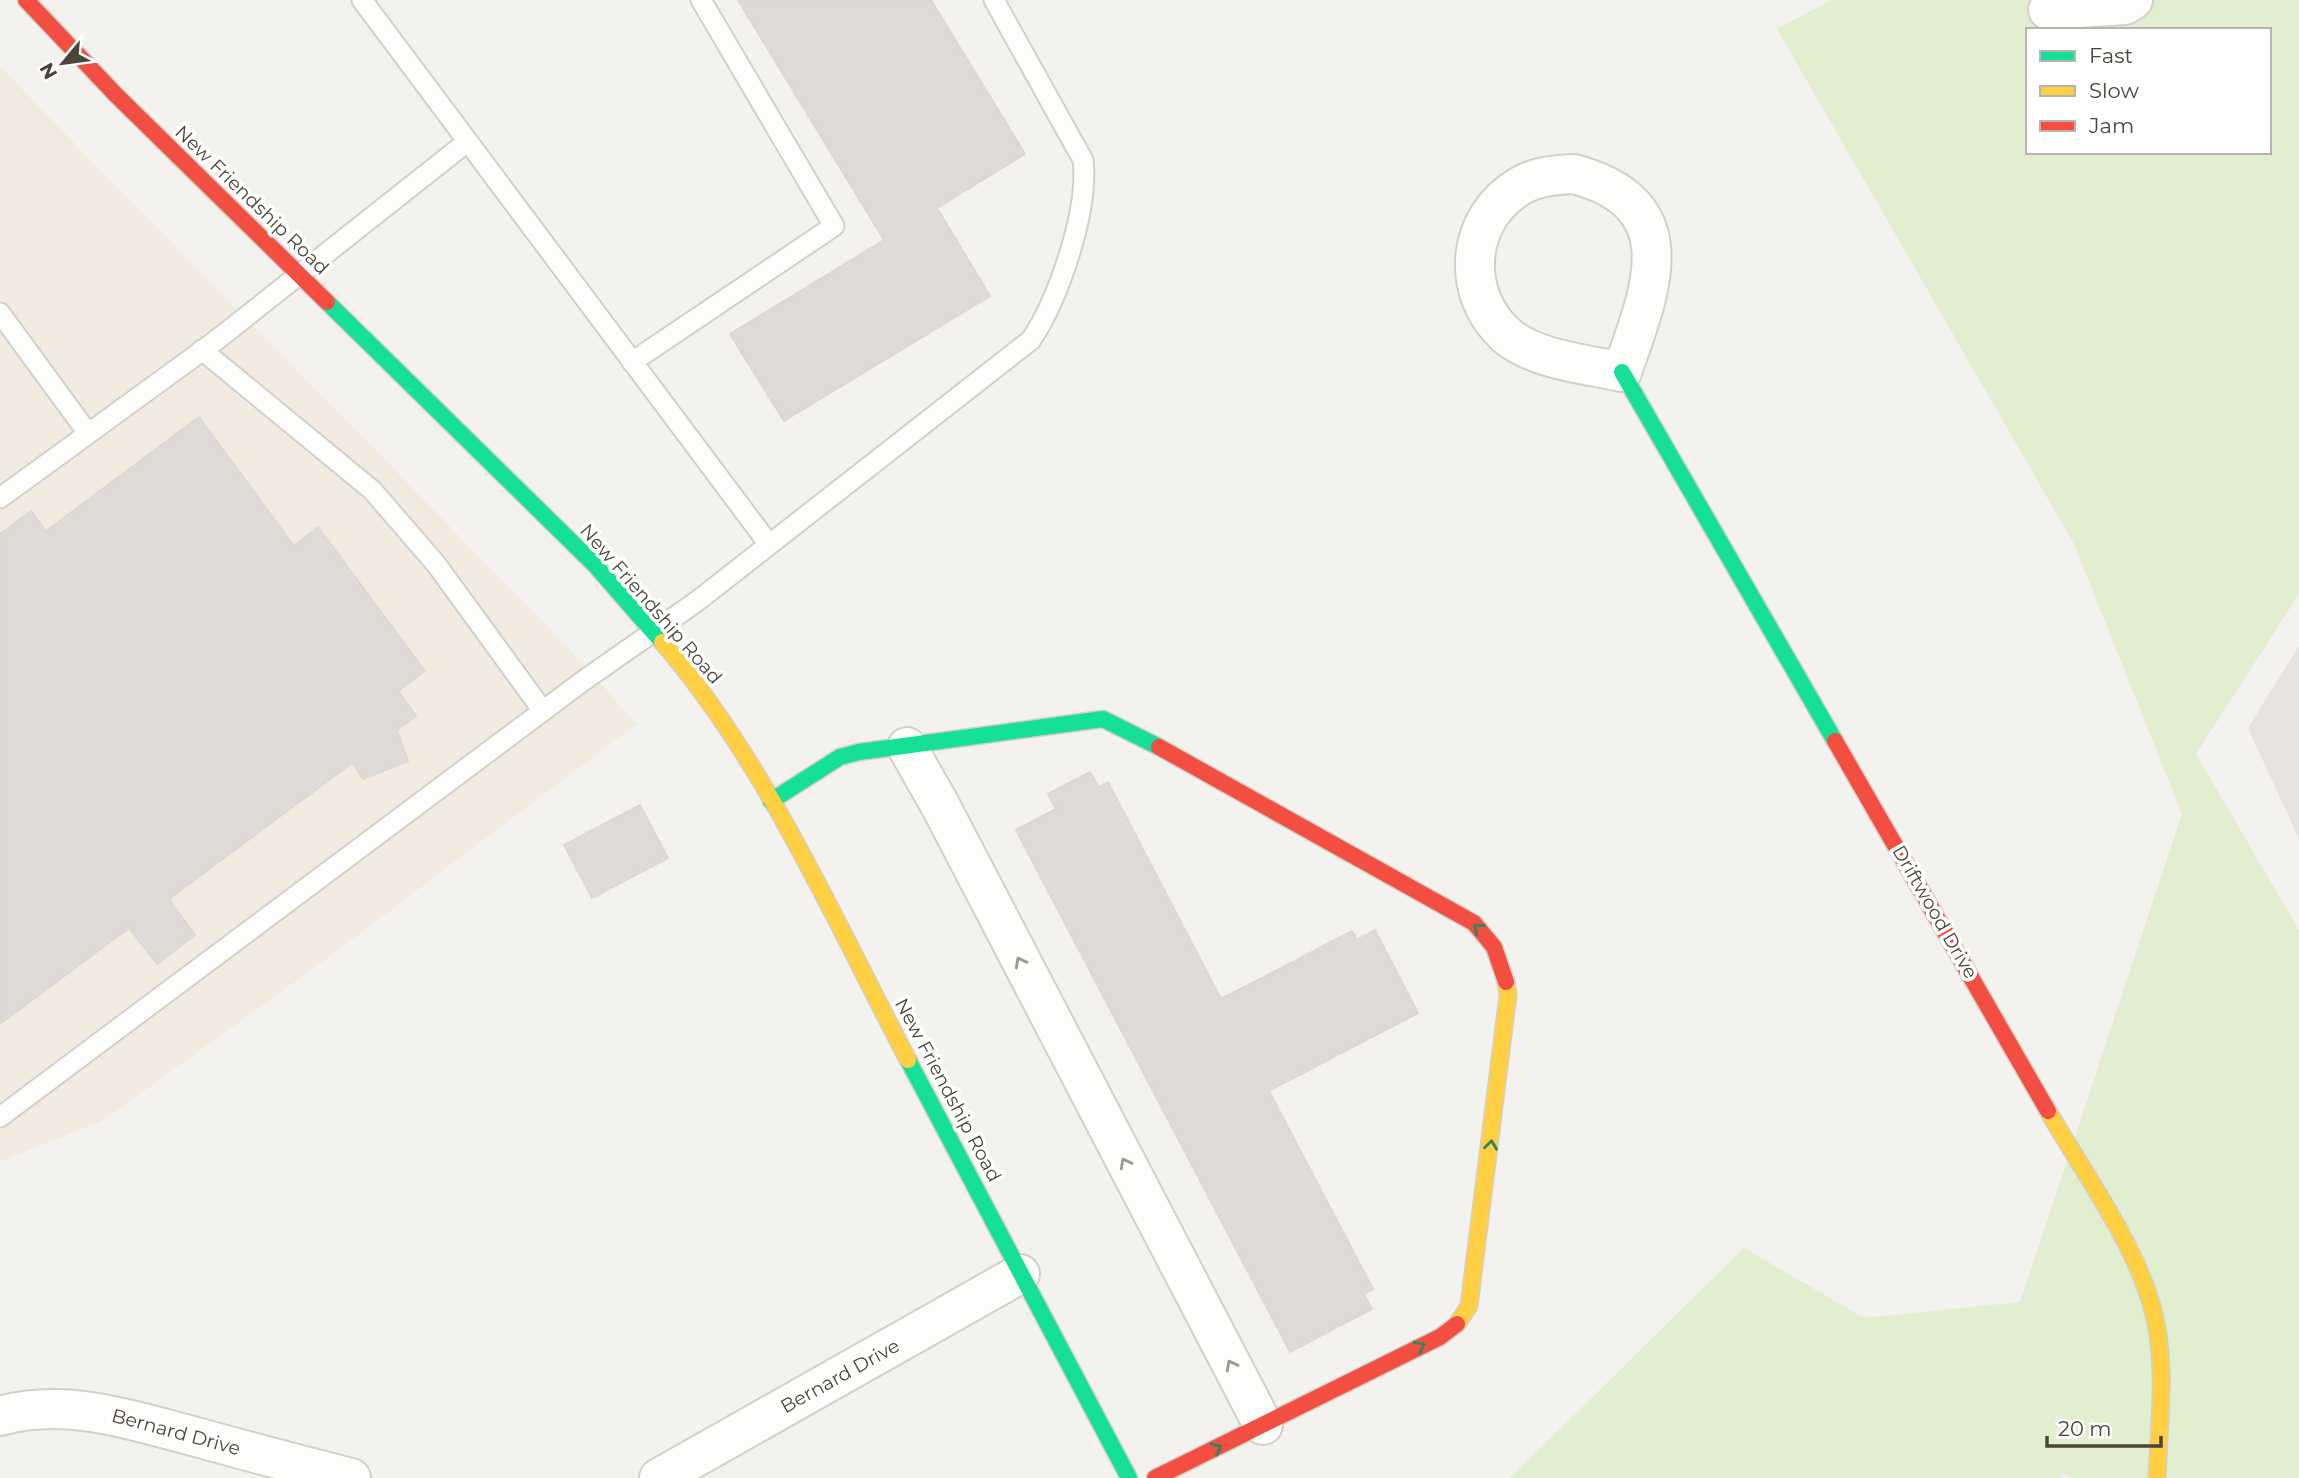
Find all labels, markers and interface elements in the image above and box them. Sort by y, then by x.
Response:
north arrow [28,28,98,98]
legend [2026,28,2271,154]
text: Fast [2089,43,2133,68]
text: N [35,59,62,83]
text: Slow [2089,78,2139,103]
text: Jam [2088,113,2134,138]
street label: New Friendship Road [170,121,334,279]
street label: New Friendship Road [575,519,727,689]
street label: Driftwood Drive [1888,841,1982,983]
one-way arrow [1473,924,1486,936]
one-way arrow [1014,956,1028,969]
street label: New Friendship Road [890,994,1006,1186]
one-way arrow [1484,1139,1499,1151]
one-way arrow [1120,1158,1134,1170]
street label: Bernard Drive [777,1334,903,1418]
one-way arrow [1413,1341,1425,1355]
one-way arrow [1226,1359,1239,1372]
street label: Bernard Drive [109,1404,243,1460]
scale bar [2047,1404,2161,1448]
text: 20 m [2058,1416,2112,1441]
one-way arrow [1210,1442,1222,1456]

